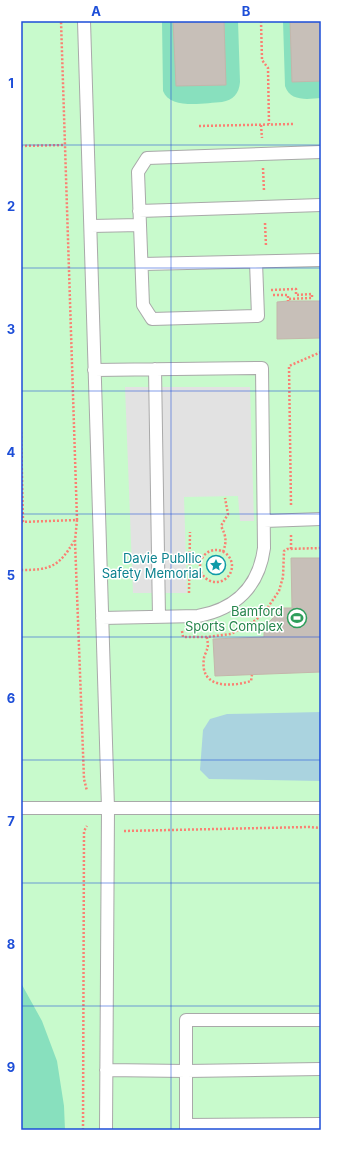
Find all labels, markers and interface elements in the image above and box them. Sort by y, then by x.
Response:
text: A [91,3,101,19]
text: B [242,3,251,19]
text: 1 [8,75,14,91]
text: 2 [7,198,15,214]
text: 3 [7,321,15,337]
text: 4 [7,444,16,460]
place label: Davie Publlic Safety Memorial [102,550,202,581]
place icon: Davie Publlic Safety Memorial [205,554,227,576]
text: 5 [7,567,15,583]
place label: Bamford Sports Complex [185,603,283,634]
sports icon: Bamford Sports Complex [286,607,308,629]
text: 6 [7,690,15,706]
text: 7 [7,813,15,829]
text: 8 [7,936,15,952]
text: 9 [7,1059,15,1075]

